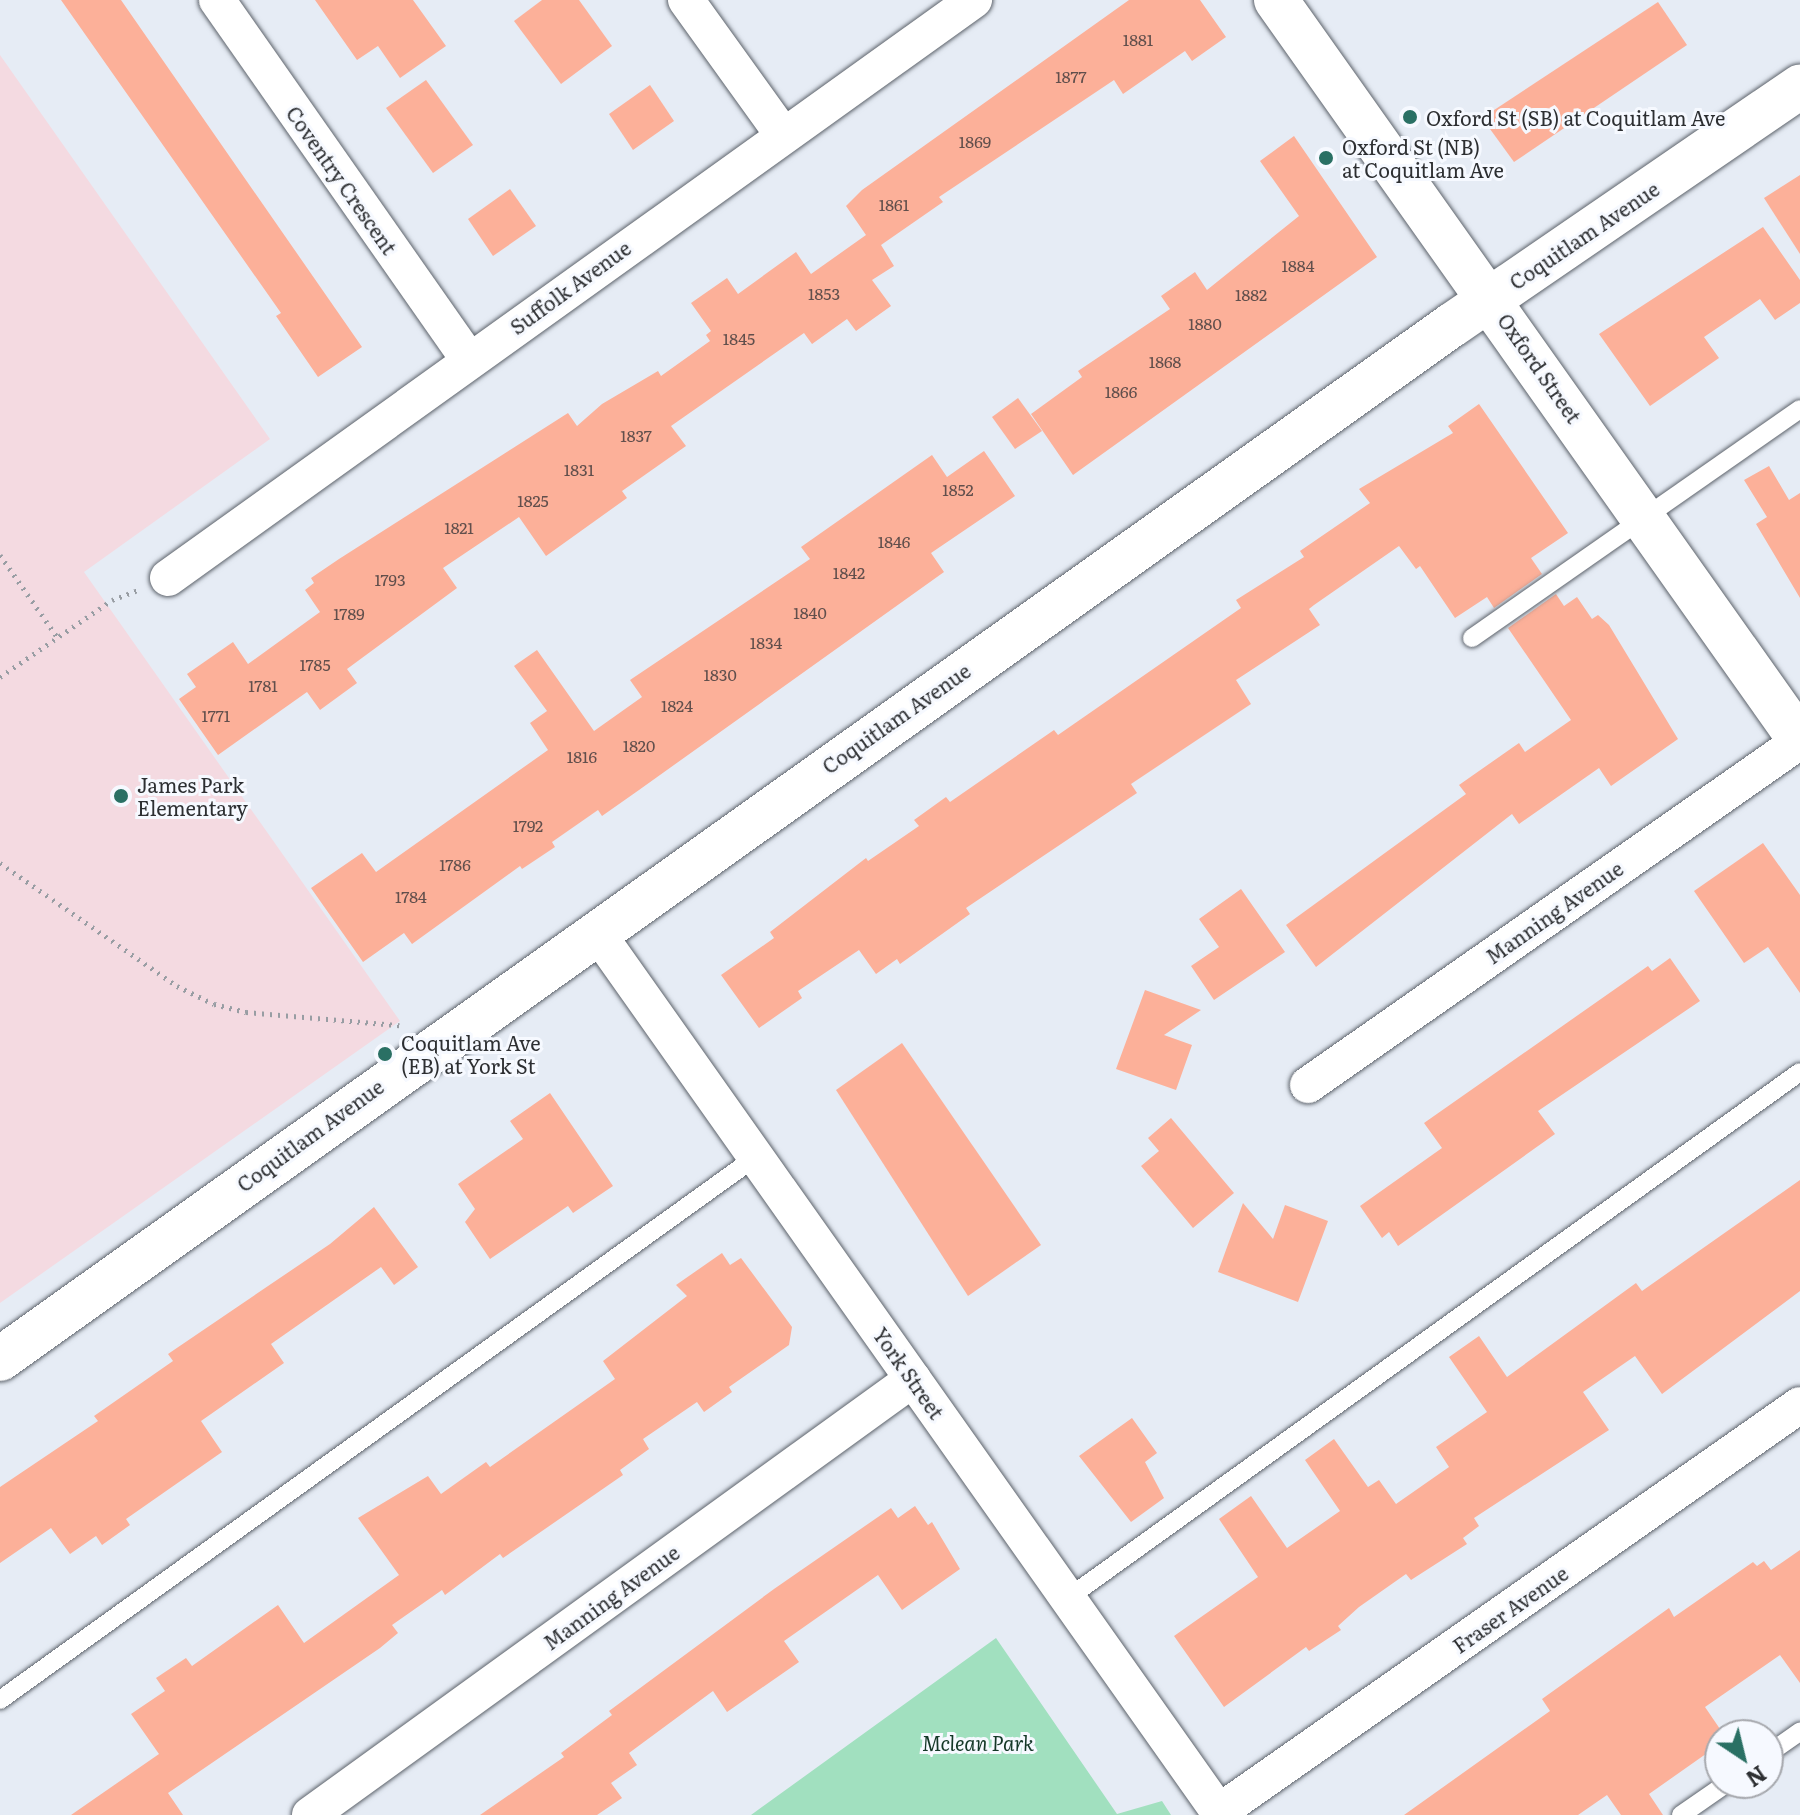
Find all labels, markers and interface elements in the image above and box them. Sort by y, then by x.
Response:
house number: 1881 [1123,29,1153,49]
house number: 1877 [1055,66,1087,86]
street label: Coventry Crescent [282,101,402,259]
place label: Oxford St (SB) at Coquitlam Ave [1426,105,1725,129]
marker: Oxford St (SB) at Coquitlam Ave [1401,108,1419,126]
house number: 1869 [959,131,991,151]
place label: Oxford St (NB) at Coquitlam Ave [1342,134,1504,181]
marker: Oxford St (NB) at Coquitlam Ave [1317,149,1335,167]
street label: Coquitlam Avenue [1505,176,1663,294]
house number: 1861 [879,194,909,214]
street label: Suffolk Avenue [505,235,635,339]
house number: 1884 [1282,255,1314,275]
house number: 1853 [808,283,840,303]
house number: 1882 [1235,284,1267,304]
street label: Oxford Street [1493,309,1587,427]
house number: 1880 [1188,313,1222,333]
house number: 1845 [723,328,755,348]
house number: 1868 [1149,351,1181,371]
house number: 1866 [1105,381,1137,401]
house number: 1837 [620,425,652,445]
house number: 1831 [564,459,594,479]
house number: 1852 [942,479,974,499]
house number: 1825 [517,490,549,510]
house number: 1821 [444,517,474,537]
house number: 1846 [878,531,910,551]
house number: 1842 [833,562,865,582]
house number: 1793 [374,569,406,589]
house number: 1840 [793,602,827,622]
house number: 1789 [333,603,365,623]
house number: 1834 [750,632,782,652]
house number: 1785 [299,654,331,674]
street label: Coquitlam Avenue [817,658,975,778]
house number: 1830 [703,664,737,684]
house number: 1781 [248,675,278,695]
house number: 1824 [661,695,693,715]
house number: 1771 [202,705,230,725]
house number: 1820 [623,735,655,755]
house number: 1816 [567,746,597,766]
place label: James Park Elementary [137,772,248,819]
marker: James Park Elementary [112,787,130,805]
house number: 1792 [513,815,543,835]
house number: 1786 [439,854,471,874]
street label: Manning Avenue [1481,856,1627,968]
house number: 1784 [395,886,427,906]
place label: Coquitlam Ave (EB) at York St [401,1030,541,1077]
marker: Coquitlam Ave (EB) at York St [376,1045,394,1063]
street label: Coquitlam Avenue [232,1074,388,1196]
street label: York Street [869,1323,949,1423]
street label: Manning Avenue [538,1540,684,1654]
street label: Fraser Avenue [1448,1560,1572,1658]
north arrow [1704,1719,1784,1799]
park label: Mclean Park [922,1730,1034,1754]
text: N [1740,1759,1774,1796]

